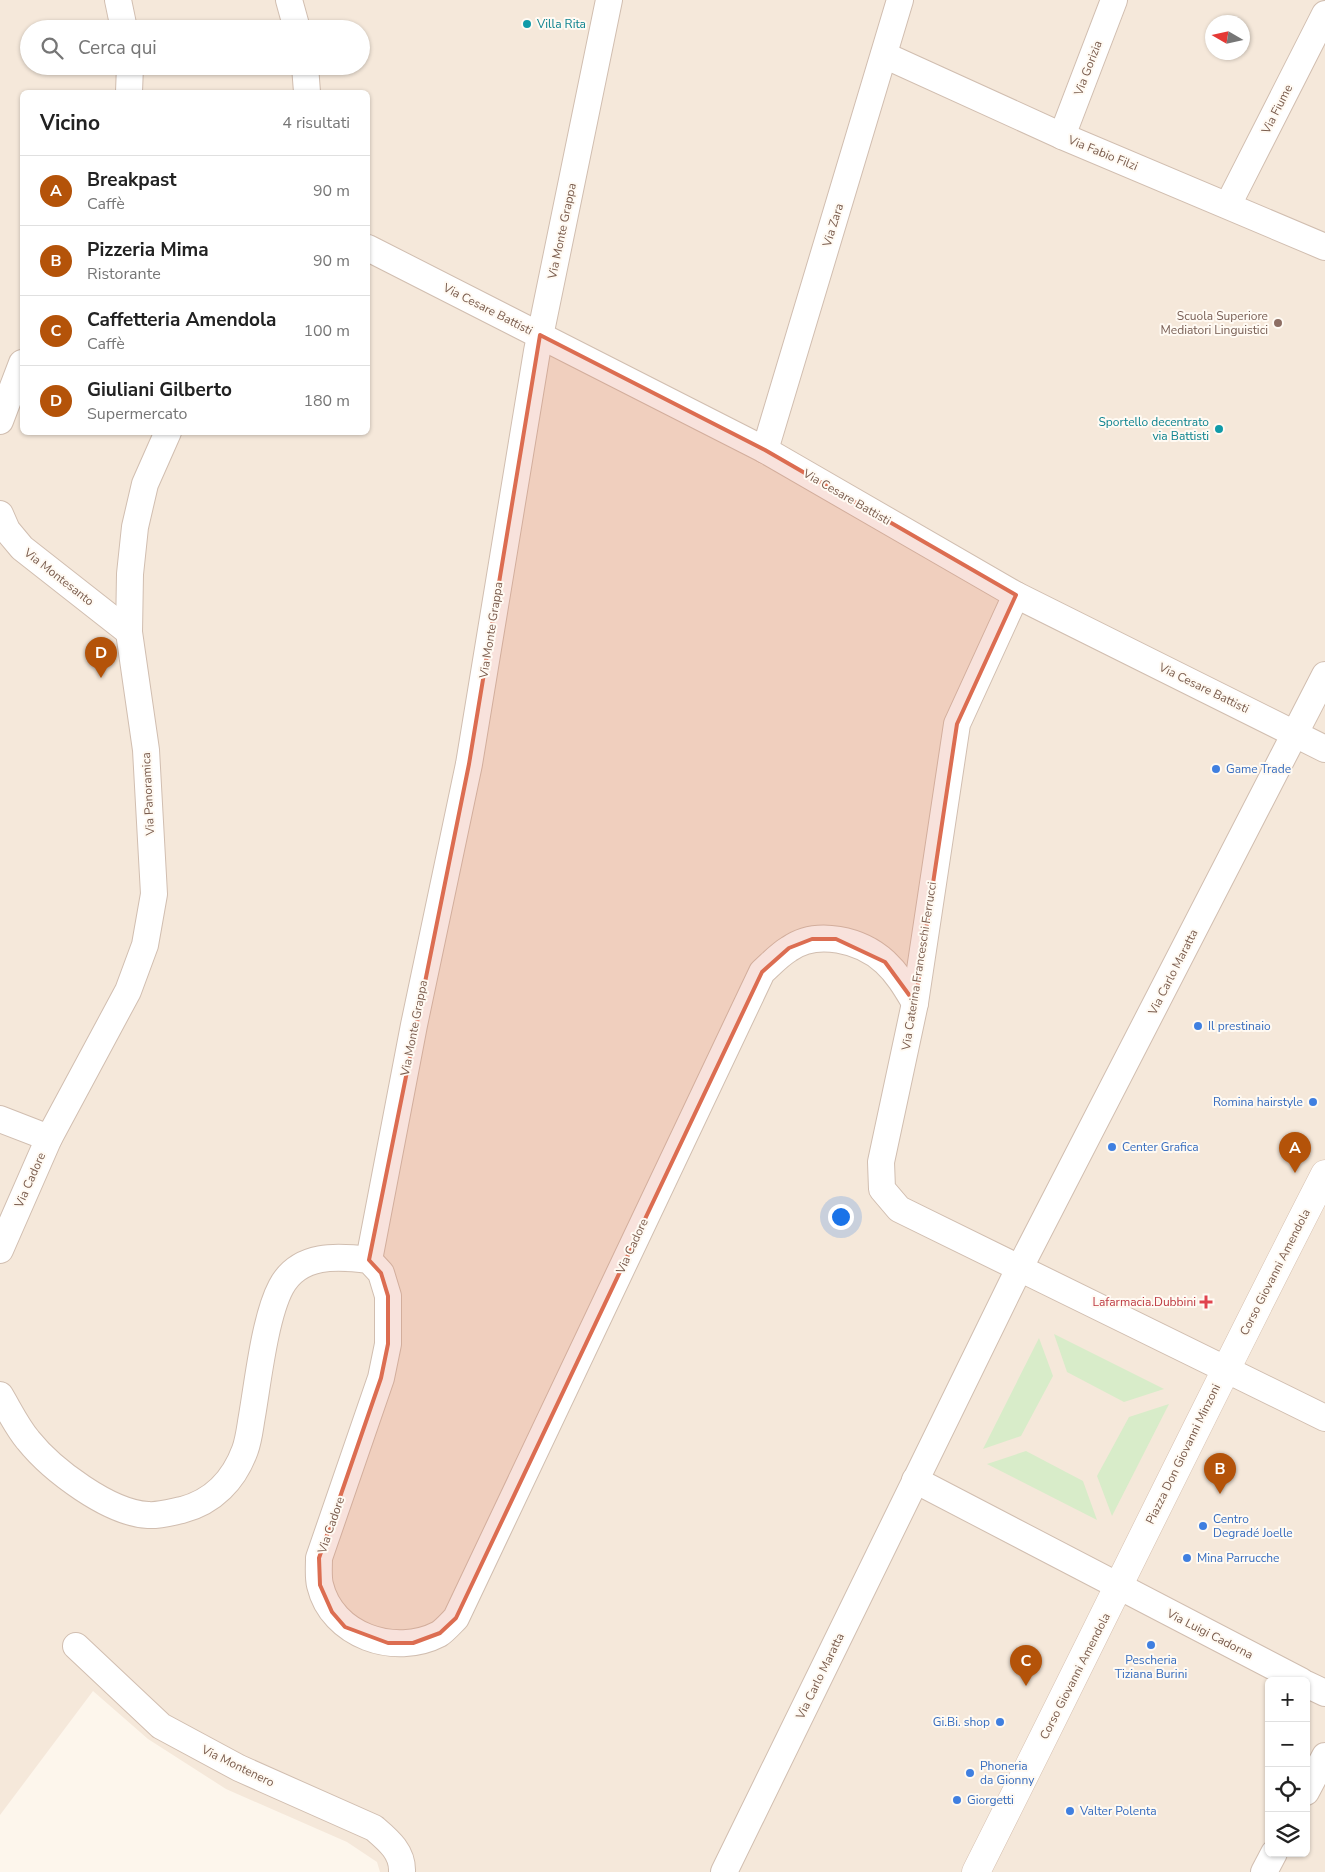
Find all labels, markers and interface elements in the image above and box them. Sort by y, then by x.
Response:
north arrow [1205,15,1250,60]
place label: Villa Rita [536,16,586,32]
marker: Villa Rita [521,18,533,30]
search box [20,20,370,75]
icon: search [38,34,66,62]
text: Cerca qui [78,35,157,61]
street label: Via Gorizia [1070,38,1106,99]
street label: Via Fiume [1257,82,1296,137]
text: Vicino [40,109,100,137]
text: 4 risultati [282,112,350,134]
street label: Via Fabio Filzi [1065,131,1140,174]
text: Breakpast [87,167,177,193]
text: A [50,180,62,202]
text: 90 m [313,180,350,202]
street label: Via Monte Grappa [544,182,580,281]
text: Caffè [87,193,125,215]
street label: Via Zara [819,201,847,250]
text: Pizzeria Mima [87,237,209,263]
text: B [50,250,62,272]
text: 90 m [313,250,350,272]
text: Ristorante [87,263,161,285]
street label: Via Cesare Battisti [440,279,536,339]
text: Caffetteria Amendola [87,307,276,333]
place label: Scuola Superiore Mediatori Linguistici [1161,308,1268,338]
marker: Scuola Superiore Mediatori Linguistici [1272,317,1284,329]
text: C [51,320,61,342]
text: 100 m [303,320,350,342]
text: Caffè [87,333,125,355]
text: Giuliani Gilberto [87,377,232,403]
text: D [50,390,62,412]
text: 180 m [303,390,350,412]
text: Supermercato [87,403,187,425]
place label: Sportello decentrato via Battisti [1098,414,1209,444]
marker: Sportello decentrato via Battisti [1213,423,1225,435]
street label: Via Cesare Battisti [799,465,894,529]
street label: Via Montesanto [20,544,97,610]
street label: Via Monte Grappa [475,581,507,680]
pin: D [85,637,117,678]
street label: Via Cesare Battisti [1155,659,1252,717]
street label: Via Panoramica [138,752,158,837]
place label: Game Trade [1226,761,1291,777]
marker: Game Trade [1210,763,1222,775]
street label: Via Caterina Franceschi Ferrucci [898,881,940,1052]
street label: Via Carlo Maratta [1144,926,1201,1018]
street label: Via Monte Grappa [397,979,431,1078]
place label: Il prestinaio [1208,1018,1271,1034]
marker: Il prestinaio [1192,1020,1204,1032]
place label: Romina hairstyle [1213,1094,1303,1110]
marker: Romina hairstyle [1307,1096,1319,1108]
pin: A [1279,1132,1311,1173]
place label: Center Grafica [1122,1139,1199,1155]
marker: Center Grafica [1106,1141,1118,1153]
street label: Via Cadore [10,1150,49,1211]
your location [828,1204,854,1230]
street label: Corso Giovanni Amendola [1236,1206,1314,1338]
street label: Via Cadore [612,1216,652,1277]
place label: Lafarmacia.Dubbini [1092,1294,1196,1310]
marker: Lafarmacia.Dubbini [1200,1296,1212,1308]
street label: Piazza Don Giovanni Minzoni [1142,1381,1224,1527]
pin: B [1204,1453,1236,1494]
street label: Via Cadore [314,1494,348,1556]
place label: Centro Degradé Joelle [1213,1511,1293,1541]
marker: Centro Degradé Joelle [1197,1520,1209,1532]
place label: Mina Parrucche [1197,1550,1280,1566]
marker: Mina Parrucche [1181,1552,1193,1564]
street label: Via Luigi Cadorna [1163,1605,1256,1663]
street label: Corso Giovanni Amendola [1036,1610,1114,1742]
street label: Via Carlo Maratta [792,1630,848,1723]
marker: Pescheria Tiziana Burini [1145,1639,1157,1651]
pin: C [1010,1645,1042,1686]
place label: Pescheria Tiziana Burini [1115,1652,1187,1682]
map controls [1265,1677,1310,1857]
button: + [1265,1677,1310,1722]
place label: Gi.Bi. shop [933,1714,990,1730]
marker: Gi.Bi. shop [994,1716,1006,1728]
button: − [1265,1722,1310,1767]
street label: Via Montenero [198,1741,277,1791]
place label: Phoneria da Gionny [980,1758,1035,1788]
marker: Phoneria da Gionny [964,1767,976,1779]
button: locate [1265,1767,1310,1812]
place label: Giorgetti [967,1792,1014,1808]
marker: Giorgetti [951,1794,963,1806]
place label: Valter Polenta [1079,1803,1157,1819]
marker: Valter Polenta [1064,1805,1076,1817]
button: layers [1265,1812,1310,1857]

